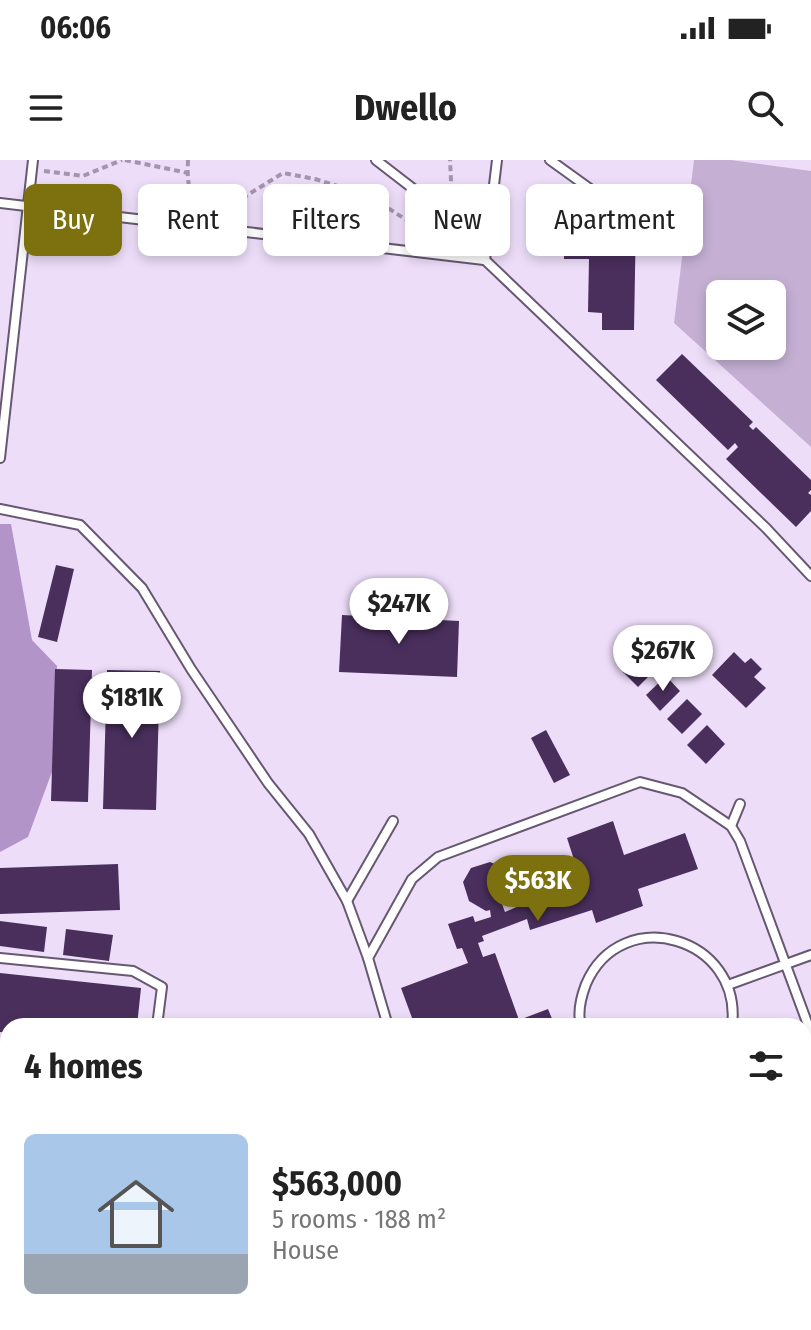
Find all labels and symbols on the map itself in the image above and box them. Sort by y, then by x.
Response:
pin: $247K [343,578,455,646]
pin: $267K [607,625,719,693]
pin: $181K [76,672,188,740]
pin: $563K [482,855,594,923]

